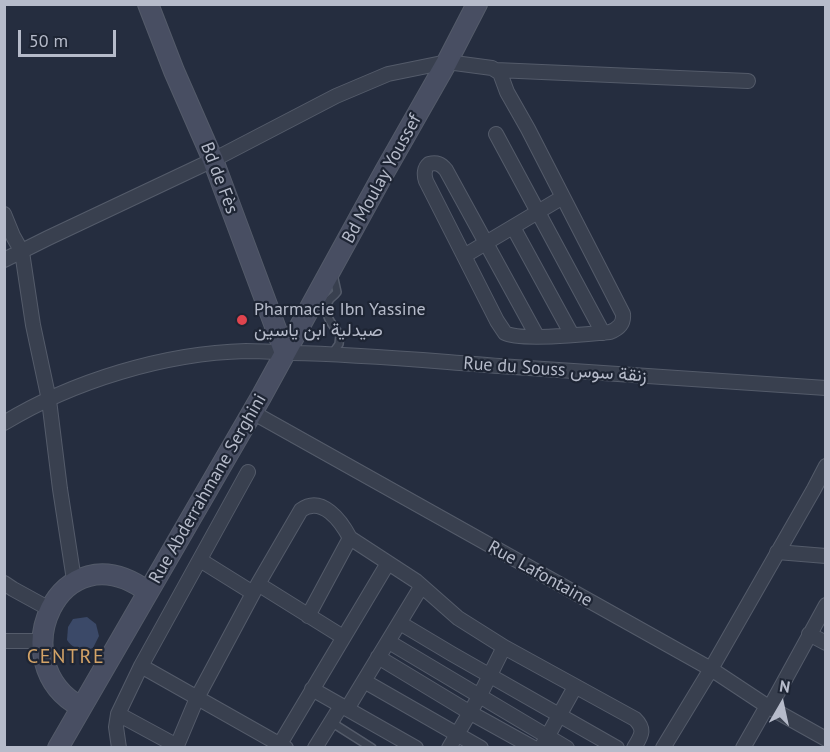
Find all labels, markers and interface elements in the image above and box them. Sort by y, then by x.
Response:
scale bar [21,18,118,56]
text: 50 m [29,29,68,52]
street label: Bd Moulay Youssef [338,111,426,247]
street label: Bd de Fès [196,139,242,217]
place label: Pharmacie Ibn Yassine صيدلية ابن ياسين [254,299,426,342]
marker: Pharmacie Ibn Yassine صيدلية ابن ياسين [235,313,249,327]
street label: Rue du Souss زنقة سوس [463,353,647,387]
street label: Rue Abderrahmane Serghini [145,390,271,588]
street label: Rue Lafontaine [484,536,596,612]
district label: CENTRE [27,645,105,669]
north arrow [752,674,812,734]
text: N [778,676,792,697]

